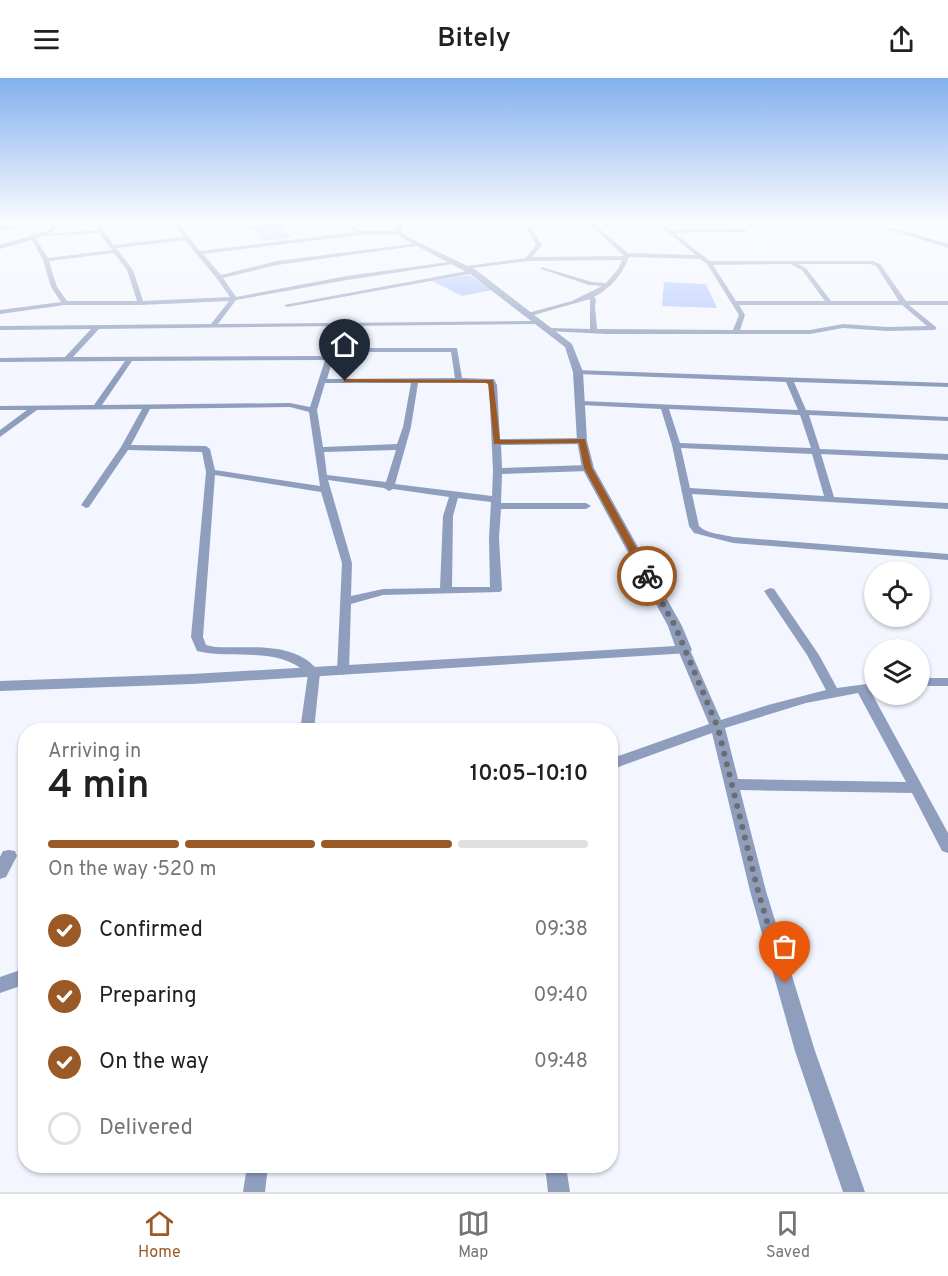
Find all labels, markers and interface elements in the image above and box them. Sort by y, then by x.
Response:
text: Bitely [437,22,511,56]
icon: menu [30,23,63,56]
icon: share [885,23,918,56]
pin [319,319,370,381]
icon: home [328,328,361,361]
courier [617,546,677,606]
icon: bike [631,560,664,593]
map controls [864,561,930,705]
button: locate [864,561,930,627]
button: layers [864,639,930,705]
text: Arriving in [48,739,141,765]
text: 10:05–10:10 [470,761,588,788]
text: 4 min [48,763,149,812]
text: On the way · 520 m [48,857,216,883]
icon: check [48,914,81,947]
text: Confirmed [99,917,203,944]
text: 09:38 [534,917,588,943]
pin [759,921,810,983]
icon: bag [768,930,801,963]
icon: check [48,980,81,1013]
text: Preparing [99,983,197,1010]
text: 09:40 [533,983,588,1009]
icon: check [48,1046,81,1079]
text: On the way [99,1049,209,1076]
text: 09:48 [534,1049,588,1075]
text: Delivered [99,1115,193,1142]
tab: Home [138,1207,181,1263]
tab: Map [457,1207,490,1263]
tab: Saved [766,1207,810,1263]

